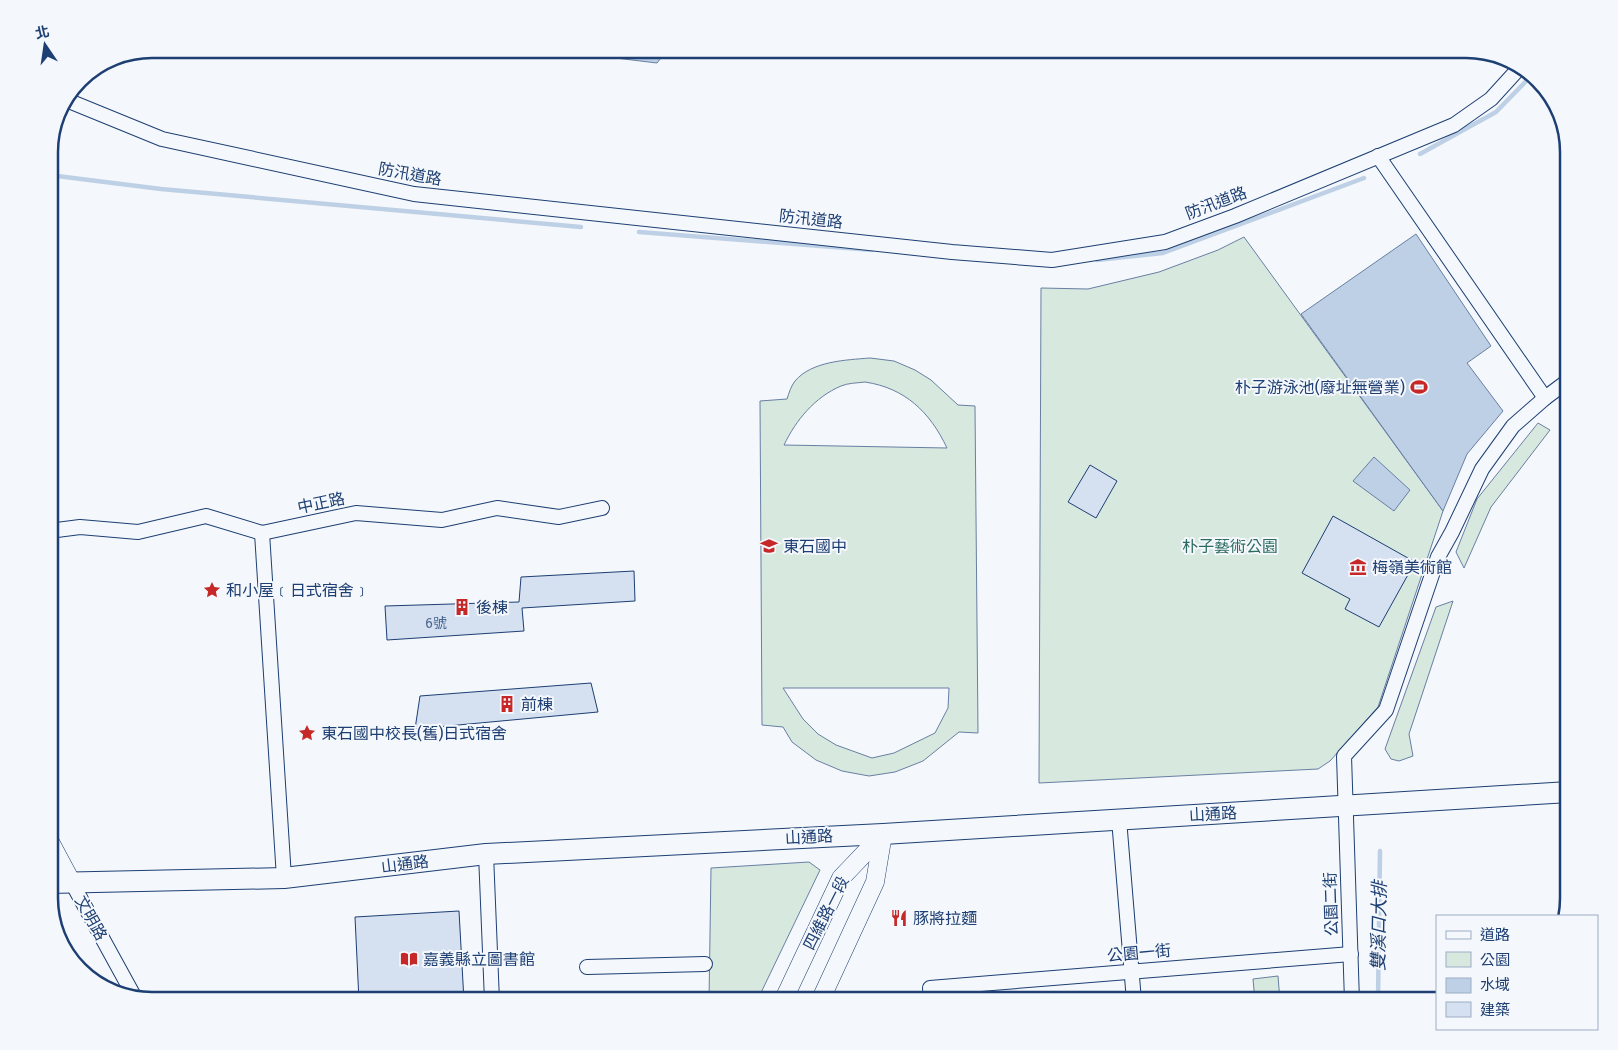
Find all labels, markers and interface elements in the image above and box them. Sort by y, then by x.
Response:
north arrow [20,20,70,70]
text: 北 [33,23,51,43]
street label: 防汛道路 [377,159,443,189]
street label: 防汛道路 [1183,183,1249,223]
street label: 防汛道路 [778,206,844,232]
sports icon: 朴子游泳池(廢址無營業) [1409,377,1429,397]
place label: 朴子游泳池(廢址無營業) [1235,378,1405,397]
street label: 中正路 [296,489,346,517]
school or university icon: 東石國中 [759,536,779,556]
place label: 東石國中 [783,537,847,556]
park label: 朴子藝術公園 [1182,537,1278,556]
museum icon: 梅嶺美術館 [1348,557,1368,577]
place label: 梅嶺美術館 [1372,558,1452,577]
place icon: 和小屋﹝日式宿舍﹞ [202,580,222,600]
place label: 和小屋﹝日式宿舍﹞ [226,581,370,600]
building icon: 後棟 [452,597,472,617]
place label: 後棟 [476,598,508,617]
house number: 6號 [425,615,447,632]
building icon: 前棟 [497,694,517,714]
place label: 前棟 [521,695,553,714]
place icon: 東石國中校長(舊)日式宿舍 [297,723,317,743]
place label: 東石國中校長(舊)日式宿舍 [321,724,507,743]
street label: 山通路 [1189,803,1237,825]
street label: 山通路 [785,826,833,848]
street label: 山通路 [380,852,430,876]
street label: 公園二街 [1320,872,1342,936]
street label: 四維路一段 [799,873,853,953]
water label: 雙溪口大排 [1367,879,1391,971]
street label: 文明路 [71,892,111,944]
restaurant icon: 豚將拉麵 [889,908,909,928]
place label: 豚將拉麵 [913,909,977,928]
legend [1436,915,1598,1030]
text: 道路 [1480,926,1510,944]
street label: 公園一街 [1106,941,1172,965]
library icon: 嘉義縣立圖書館 [399,949,419,969]
place label: 嘉義縣立圖書館 [423,950,535,969]
text: 公園 [1480,951,1510,969]
text: 水域 [1480,976,1510,994]
text: 建築 [1480,1001,1510,1019]

